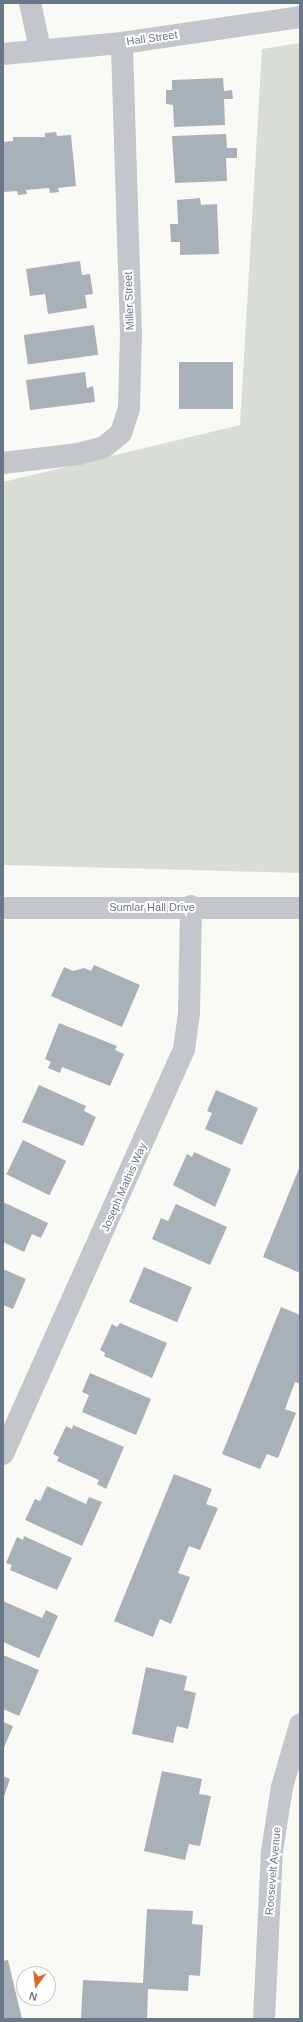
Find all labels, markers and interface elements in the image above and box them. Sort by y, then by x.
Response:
street label: Hall Street [126,28,178,48]
street label: Miller Street [121,271,137,331]
street label: Sumlar Hall Drive [109,900,195,914]
street label: Joseph Mathis Way [99,1141,149,1233]
street label: Roosevelt Avenue [263,1826,283,1916]
north arrow [16,1966,56,2006]
text: N [28,1990,39,2003]

